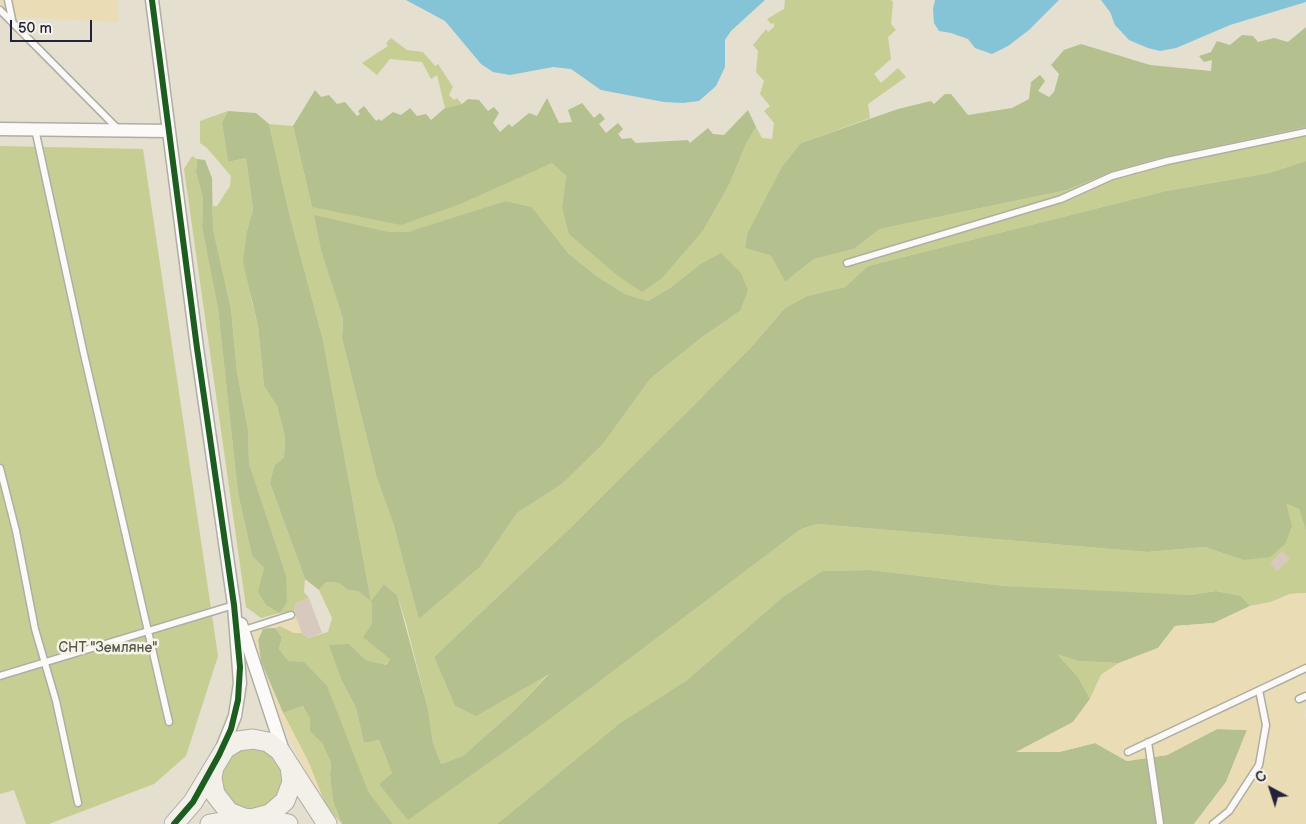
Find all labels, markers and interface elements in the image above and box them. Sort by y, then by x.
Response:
scale bar [12,10,95,42]
text: 50 m [18,19,52,38]
park label: СНТ "Земляне" [59,640,157,656]
north arrow [1246,764,1296,814]
text: С [1252,767,1270,787]

